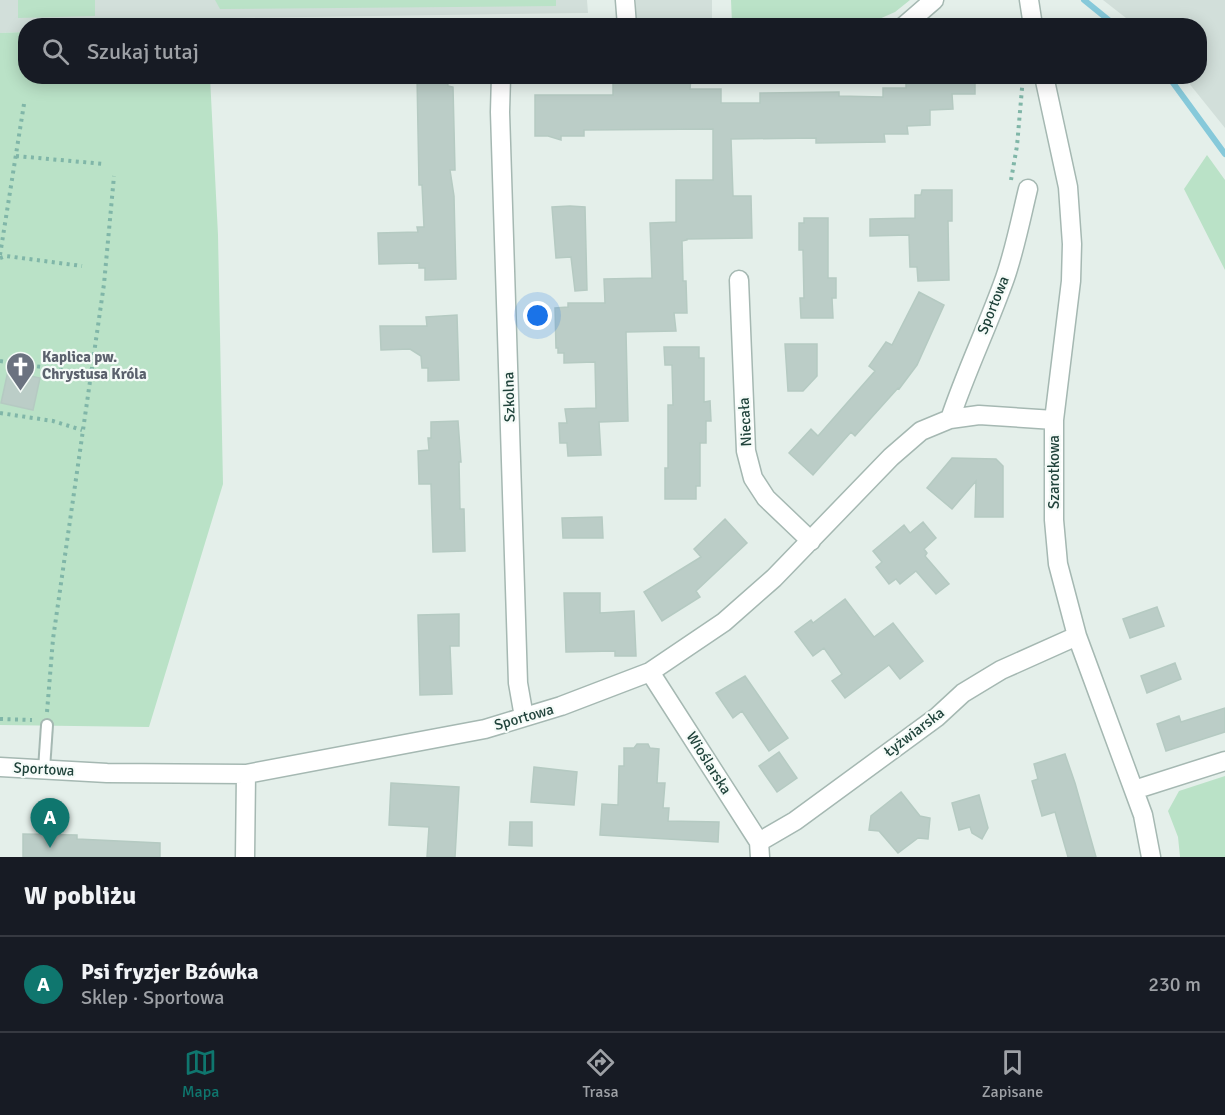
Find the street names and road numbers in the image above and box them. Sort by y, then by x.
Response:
street label: Sportowa [973,273,1013,337]
street label: Szkolna [499,372,519,422]
street label: Niecała [735,397,755,447]
street label: Szarotkowa [1045,435,1063,509]
street label: Sportowa [492,700,556,734]
street label: Łyżwiarska [880,703,948,761]
street label: Wioślarska [683,728,735,798]
street label: Sportowa [13,758,75,780]

